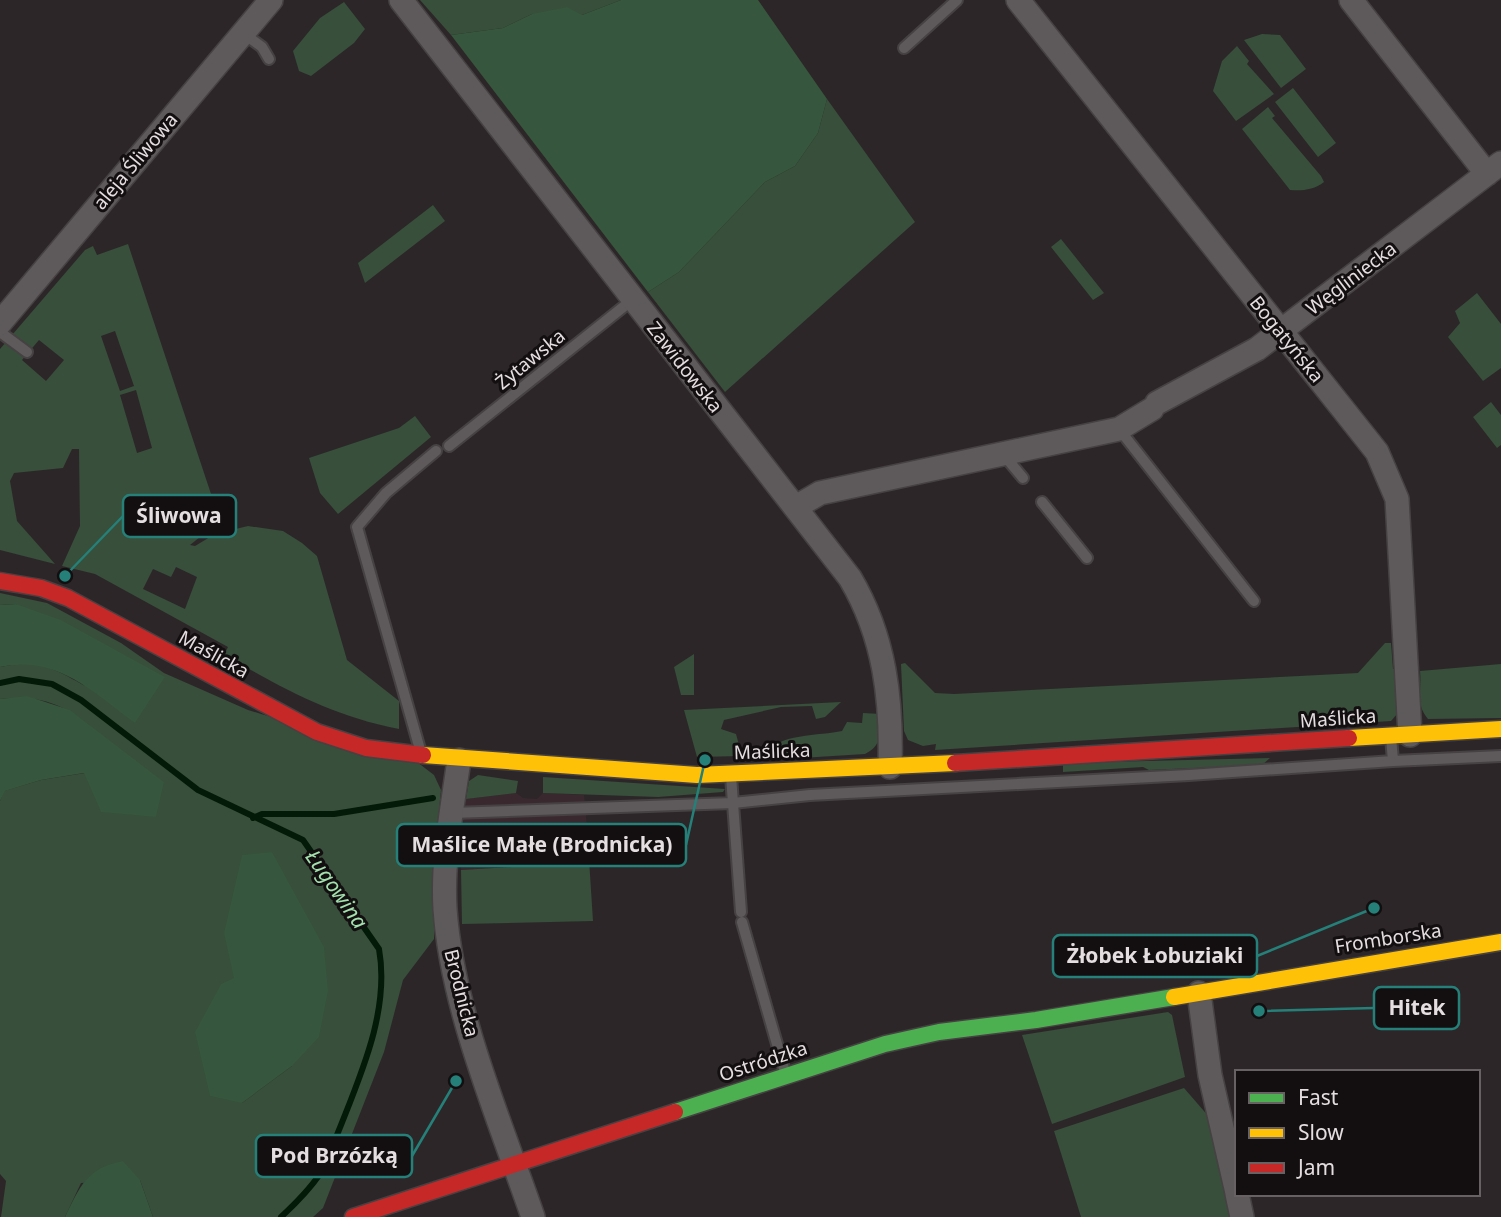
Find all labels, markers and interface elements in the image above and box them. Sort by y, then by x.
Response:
street label: aleja Śliwowa [87,107,183,215]
street label: Węgliniecka [1301,235,1401,321]
street label: Bogatyńska [1244,290,1330,388]
street label: Zawidowska [641,316,729,418]
street label: Żytawska [490,323,570,395]
callout: Śliwowa [123,495,236,537]
text: Śliwowa [136,501,222,529]
street label: Maślicka [174,624,254,684]
street label: Maślicka [1299,702,1377,734]
street label: Maślicka [733,737,811,765]
callout: Maślice Małe (Brodnicka) [397,824,686,866]
text: Maślice Małe (Brodnicka) [411,830,673,858]
water label: Ługowina [300,844,374,934]
street label: Fromborska [1333,917,1443,959]
callout: Żłobek Łobuziaki [1053,935,1257,977]
text: Żłobek Łobuziaki [1067,941,1243,969]
street label: Brodnicka [439,946,485,1040]
callout: Hitek [1374,987,1459,1029]
text: Hitek [1388,993,1446,1021]
street label: Ostródzka [716,1035,810,1087]
legend [1235,1070,1480,1196]
text: Fast [1298,1083,1339,1111]
text: Slow [1298,1118,1344,1146]
callout: Pod Brzózką [256,1135,412,1177]
text: Pod Brzózką [270,1141,398,1169]
text: Jam [1296,1153,1335,1181]

